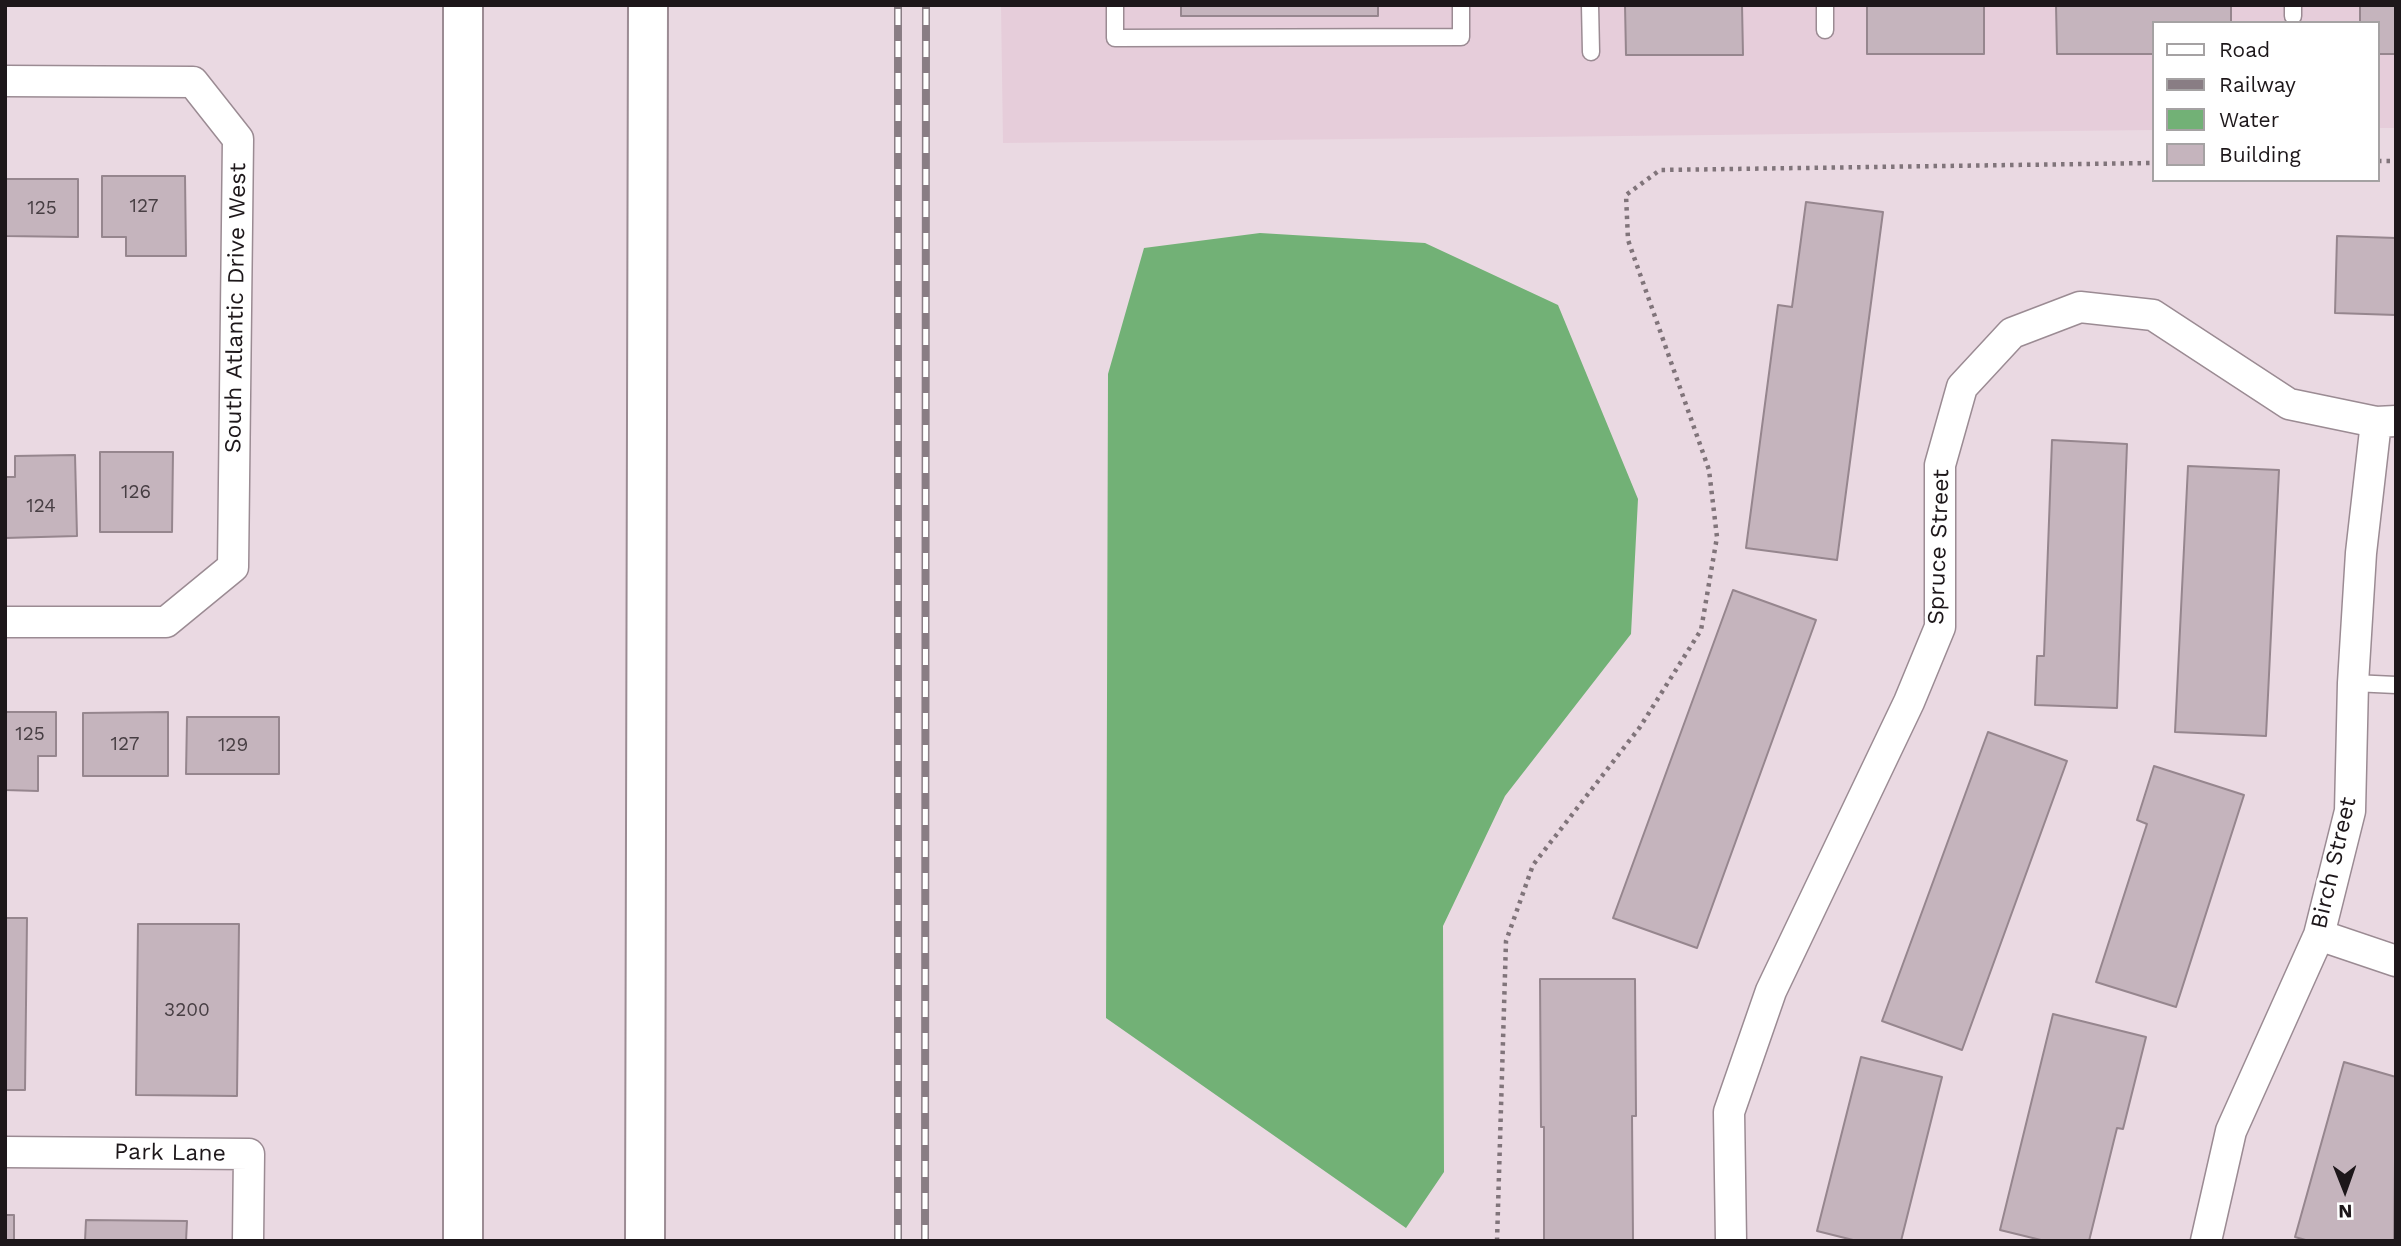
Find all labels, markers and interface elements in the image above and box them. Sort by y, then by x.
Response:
legend [2152,21,2380,182]
text: Road [2219,37,2270,62]
text: Railway [2219,72,2296,97]
text: Water [2219,107,2279,132]
text: Building [2219,142,2301,167]
street label: South Atlantic Drive West [220,163,252,453]
house number: 127 [130,195,158,217]
house number: 125 [27,197,57,219]
street label: Spruce Street [1922,469,1956,625]
house number: 126 [121,481,151,503]
house number: 124 [26,495,56,517]
house number: 125 [15,723,45,745]
house number: 127 [111,733,139,755]
house number: 129 [218,734,248,756]
street label: Birch Street [2305,794,2363,932]
house number: 3200 [164,999,210,1021]
street label: Park Lane [114,1138,226,1168]
north arrow [2310,1155,2380,1225]
text: N [2338,1200,2353,1223]

